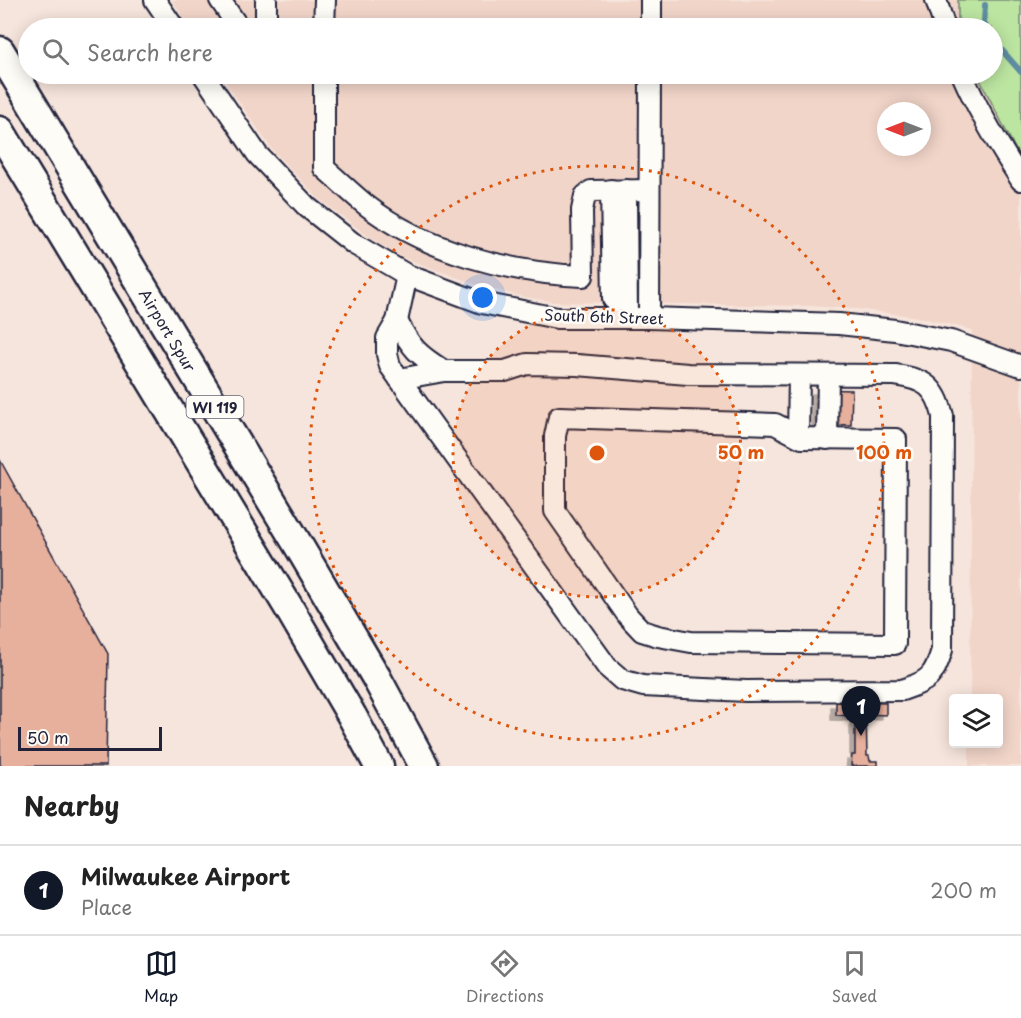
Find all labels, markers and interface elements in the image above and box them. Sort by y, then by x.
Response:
search box [18,18,1003,84]
icon: search [39,35,72,68]
text: Search here [87,35,213,68]
north arrow [877,102,931,156]
your location [468,283,497,312]
street label: Airport Spur [134,284,202,377]
street label: South 6th Street [544,302,664,330]
road number: WI 119 [186,396,244,418]
text: 50 m [718,438,764,465]
text: 100 m [856,438,912,465]
centre of rings [587,443,607,463]
pin: 1 [842,686,880,736]
map controls [949,694,1003,748]
button: layers [949,694,1003,748]
scale bar [18,724,162,752]
text: 50 m [27,725,68,749]
text: Nearby [24,786,119,825]
text: Milwaukee Airport [81,859,290,892]
text: 1 [39,875,48,905]
text: 200 m [930,875,997,905]
text: Place [81,892,132,922]
tab: Map [144,947,178,1007]
tab: Directions [466,947,544,1007]
tab: Saved [832,947,877,1007]

